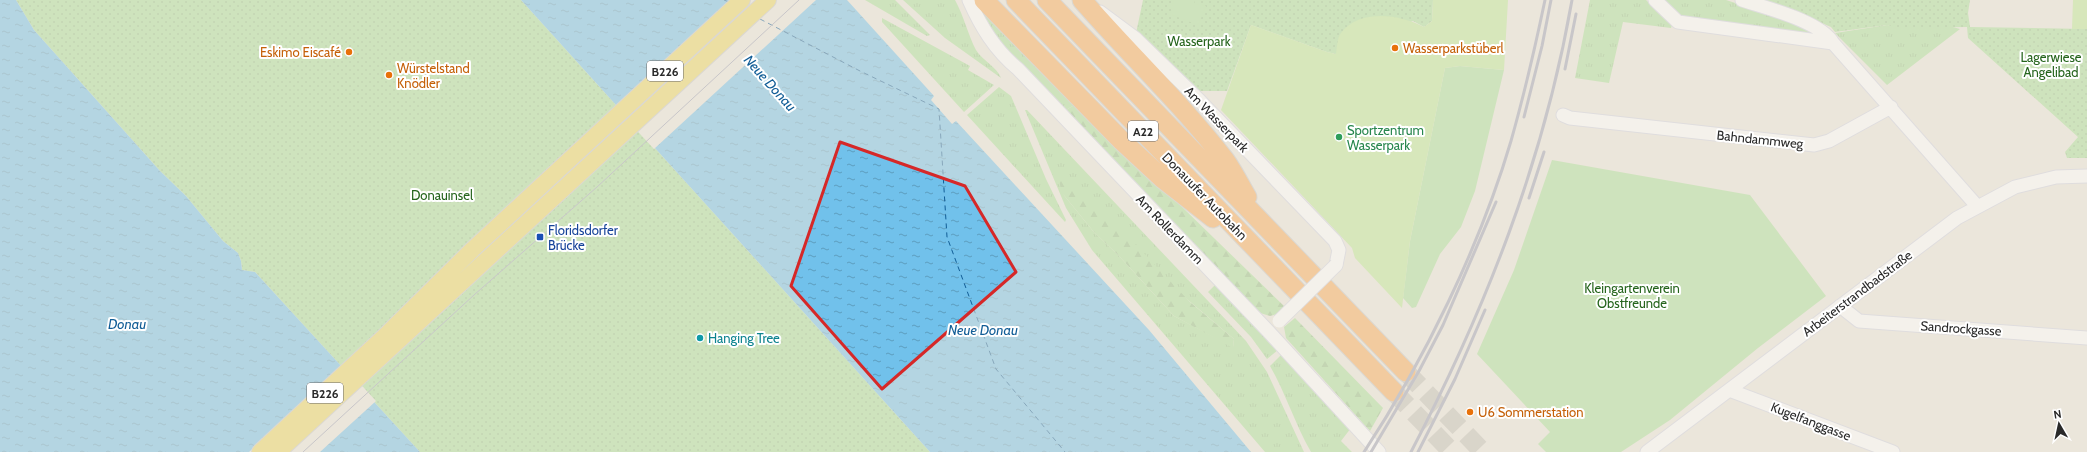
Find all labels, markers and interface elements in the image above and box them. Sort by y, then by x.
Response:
park label: Wasserpark [1168,33,1231,49]
place label: Wasserparkstüberl [1403,40,1504,56]
marker: Wasserparkstüberl [1390,43,1400,53]
place label: Eskimo Eiscafé [260,44,341,60]
marker: Eskimo Eiscafé [344,47,354,57]
park label: Lagerwiese Angelibad [2021,49,2082,80]
water label: Neue Donau [740,51,800,115]
place label: Würstelstand Knödler [397,60,470,91]
road number: B226 [647,61,683,81]
marker: Würstelstand Knödler [384,70,394,80]
street label: Am Wasserpark [1182,83,1253,155]
road number: A22 [1128,121,1158,141]
place label: Sportzentrum Wasserpark [1347,122,1424,153]
street label: Bahndammweg [1716,126,1805,152]
marker: Sportzentrum Wasserpark [1334,132,1344,142]
street label: Donauufer Autobahn [1159,149,1251,243]
park label: Donauinsel [411,187,473,203]
street label: Am Rollerdamm [1133,191,1207,267]
place label: Floridsdorfer Brücke [548,222,619,253]
marker: Floridsdorfer Brücke [535,232,545,242]
street label: Arbeiterstrandbadstraße [1799,246,1915,339]
park label: Kleingartenverein Obstfreunde [1584,280,1680,311]
water label: Donau [108,315,146,333]
street label: Sandrockgasse [1920,317,2002,339]
water label: Neue Donau [948,321,1018,339]
place label: Hanging Tree [708,330,780,346]
marker: Hanging Tree [695,333,705,343]
road number: B226 [307,383,343,403]
street label: Kugelfanggasse [1769,398,1854,444]
place label: U6 Sommerstation [1478,404,1583,420]
north arrow [2039,404,2079,444]
marker: U6 Sommerstation [1465,407,1475,417]
text: N [2052,407,2062,422]

